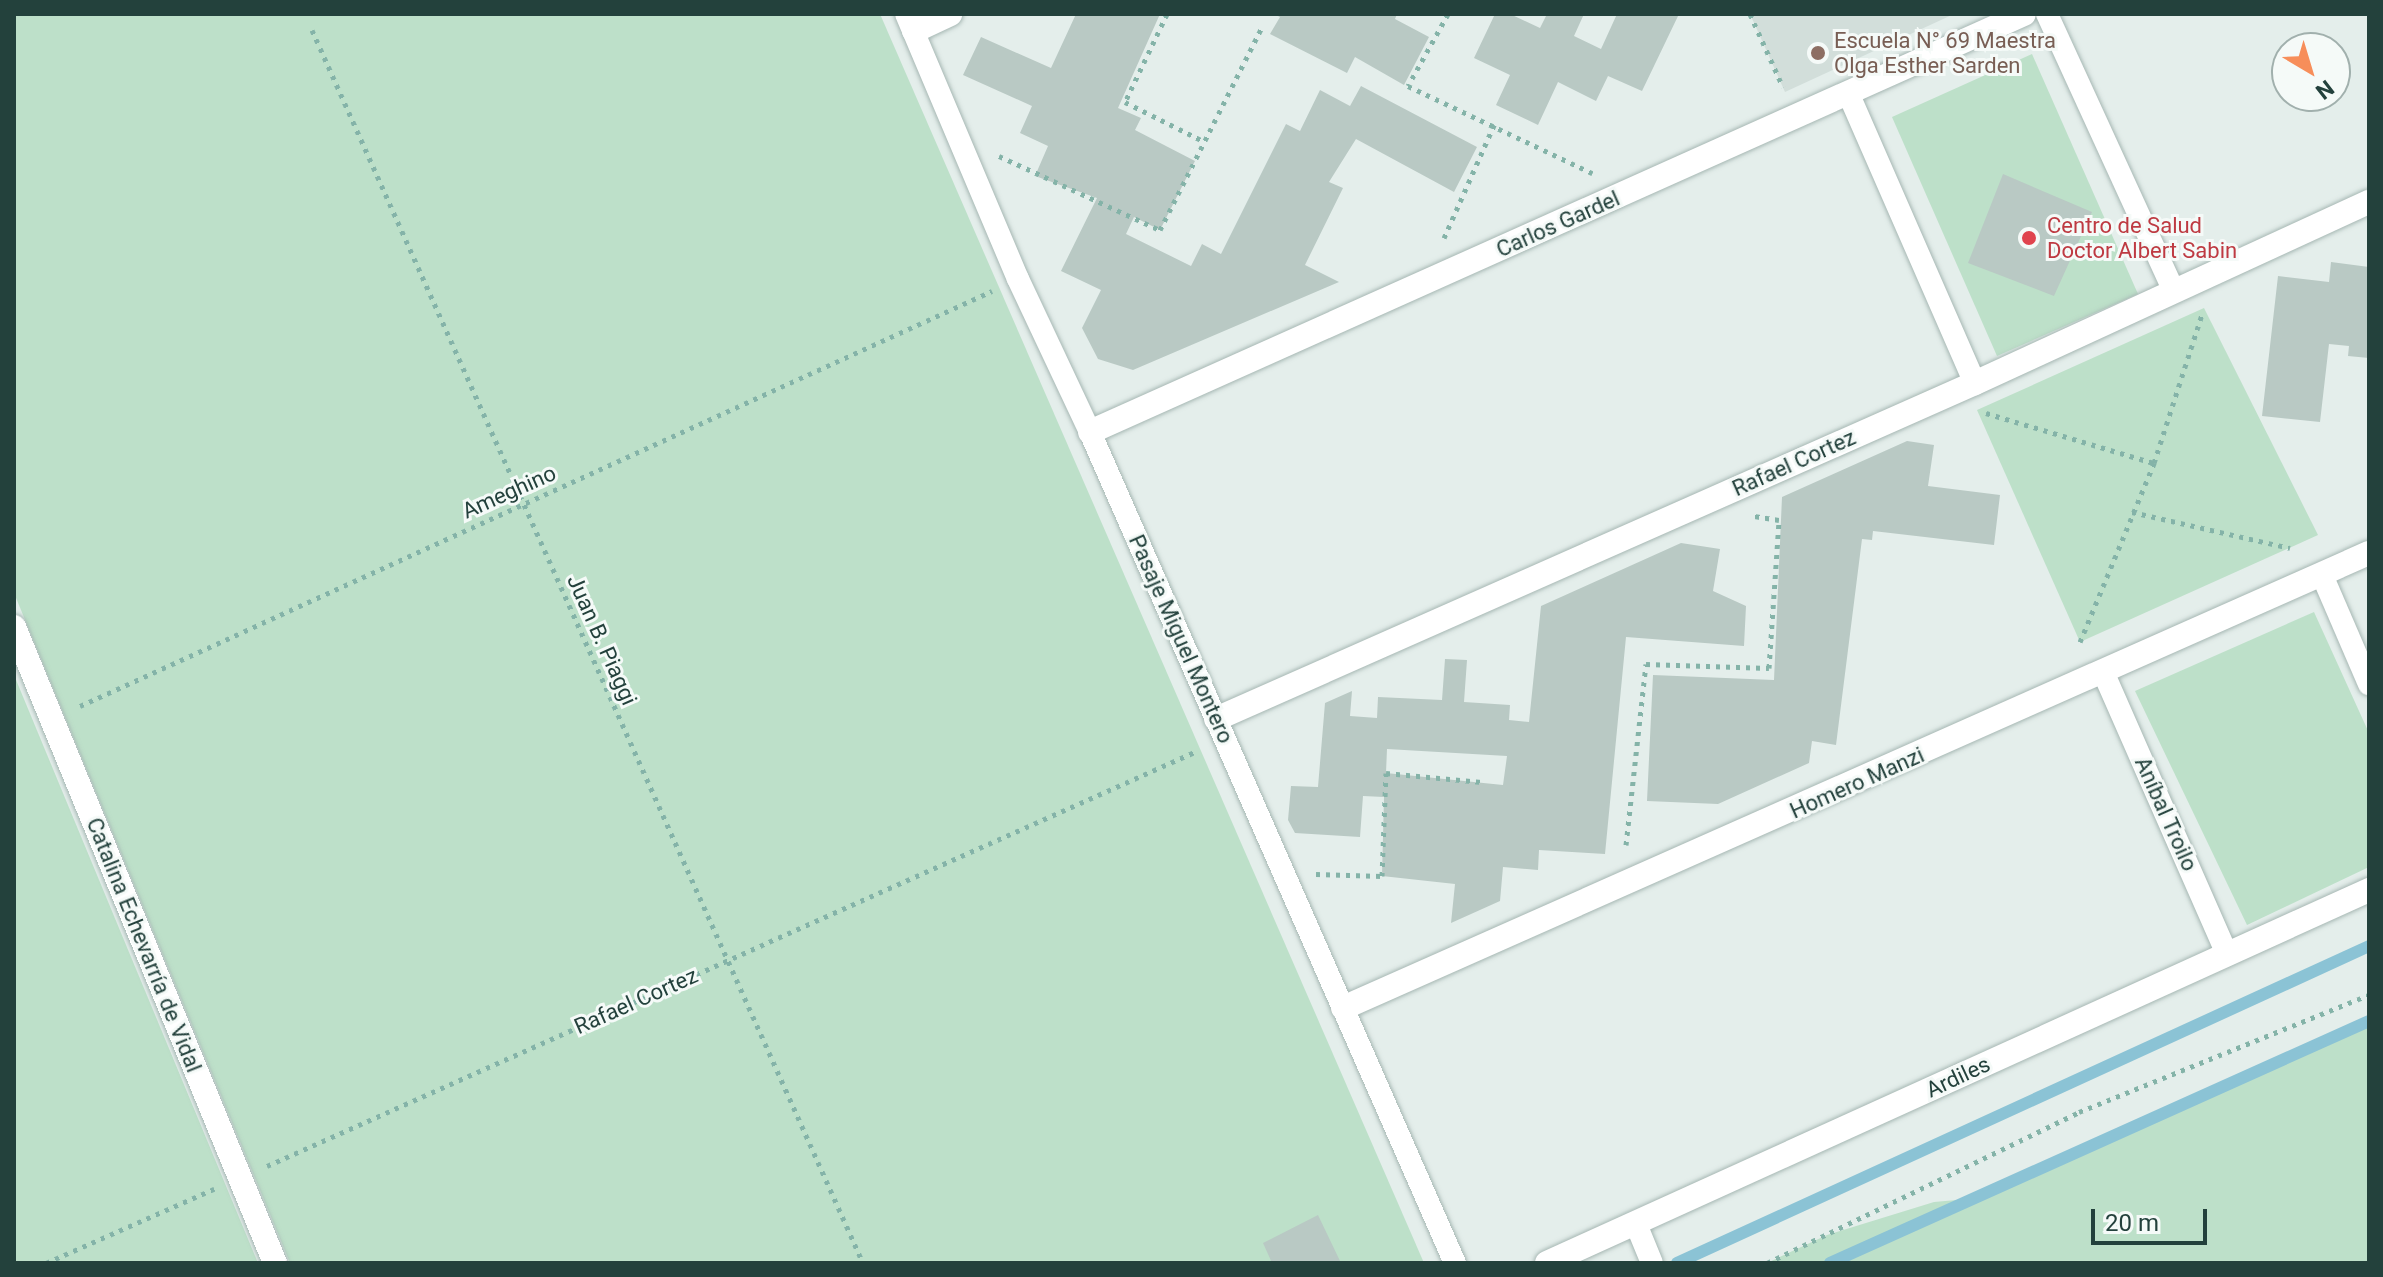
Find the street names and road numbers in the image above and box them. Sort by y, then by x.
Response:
street label: Carlos Gardel [1492,185,1624,263]
street label: Rafael Cortez [1728,424,1860,502]
street label: Ameghino [458,460,560,524]
street label: Pasaje Miguel Montero [1123,531,1239,747]
street label: Juan B. Piaggi [561,571,643,709]
street label: Homero Manzi [1786,742,1928,824]
street label: Aníbal Troilo [2129,753,2203,875]
street label: Catalina Echevarría de Vidal [81,814,207,1076]
street label: Rafael Cortez [570,962,702,1040]
street label: Ardiles [1922,1051,1994,1103]

